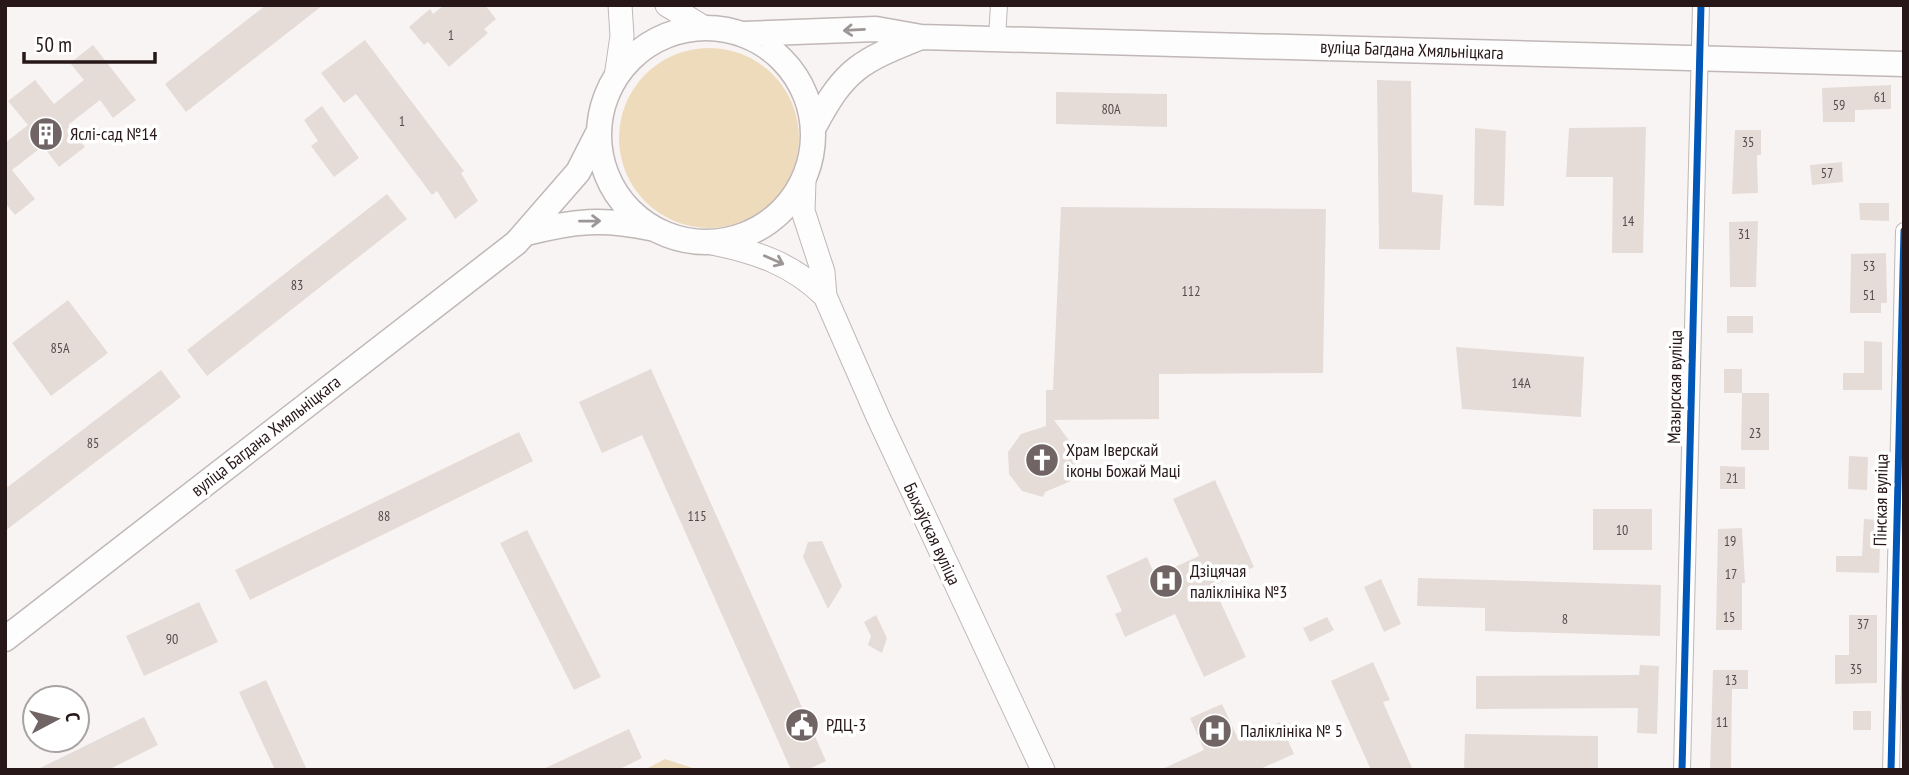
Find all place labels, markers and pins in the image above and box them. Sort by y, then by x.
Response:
building icon: Яслі-сад №14 [27,115,65,153]
place label: Яслі-сад №14 [70,122,157,145]
place label: Храм Іверскай іконы Божай Маці [1066,438,1181,482]
church icon: Храм Іверскай іконы Божай Маці [1023,441,1061,479]
place label: Дзіцячая паліклініка №3 [1190,559,1287,603]
hospital icon: Дзіцячая паліклініка №3 [1147,562,1185,600]
public building icon: РДЦ-3 [783,706,821,744]
hospital icon: Паліклініка № 5 [1196,712,1234,750]
place label: РДЦ-3 [826,713,866,736]
place label: Паліклініка № 5 [1240,719,1343,742]

